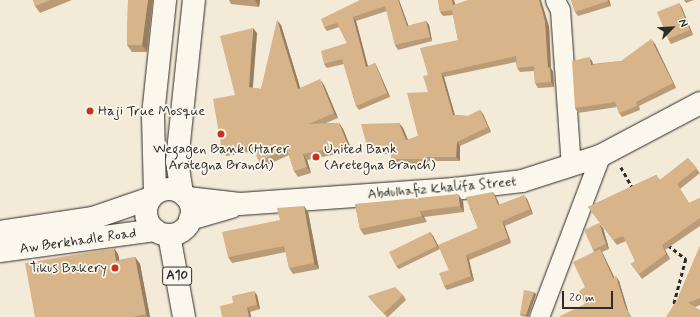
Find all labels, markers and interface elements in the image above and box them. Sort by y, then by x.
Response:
north arrow [652,8,692,48]
text: N [675,17,691,29]
place label: Haji True Mosque [98,103,199,119]
marker: Haji True Mosque [85,106,95,116]
marker: Wegagen Bank (Harer Arategna Branch) [216,129,226,139]
place label: Wegagen Bank (Harer Arategna Branch) [155,141,287,174]
place label: United Bank (Aretegna Branch) [324,141,440,174]
marker: United Bank (Aretegna Branch) [311,152,321,162]
street label: Abdulhafiz Khalifa Street [365,173,519,203]
street label: Aw Berkhadle Road [21,225,135,257]
place label: Tikus Bakery [32,260,107,276]
marker: Tikus Bakery [110,263,120,273]
road number: A10 [162,265,192,287]
scale bar [564,283,615,309]
text: 20 m [569,290,595,306]

